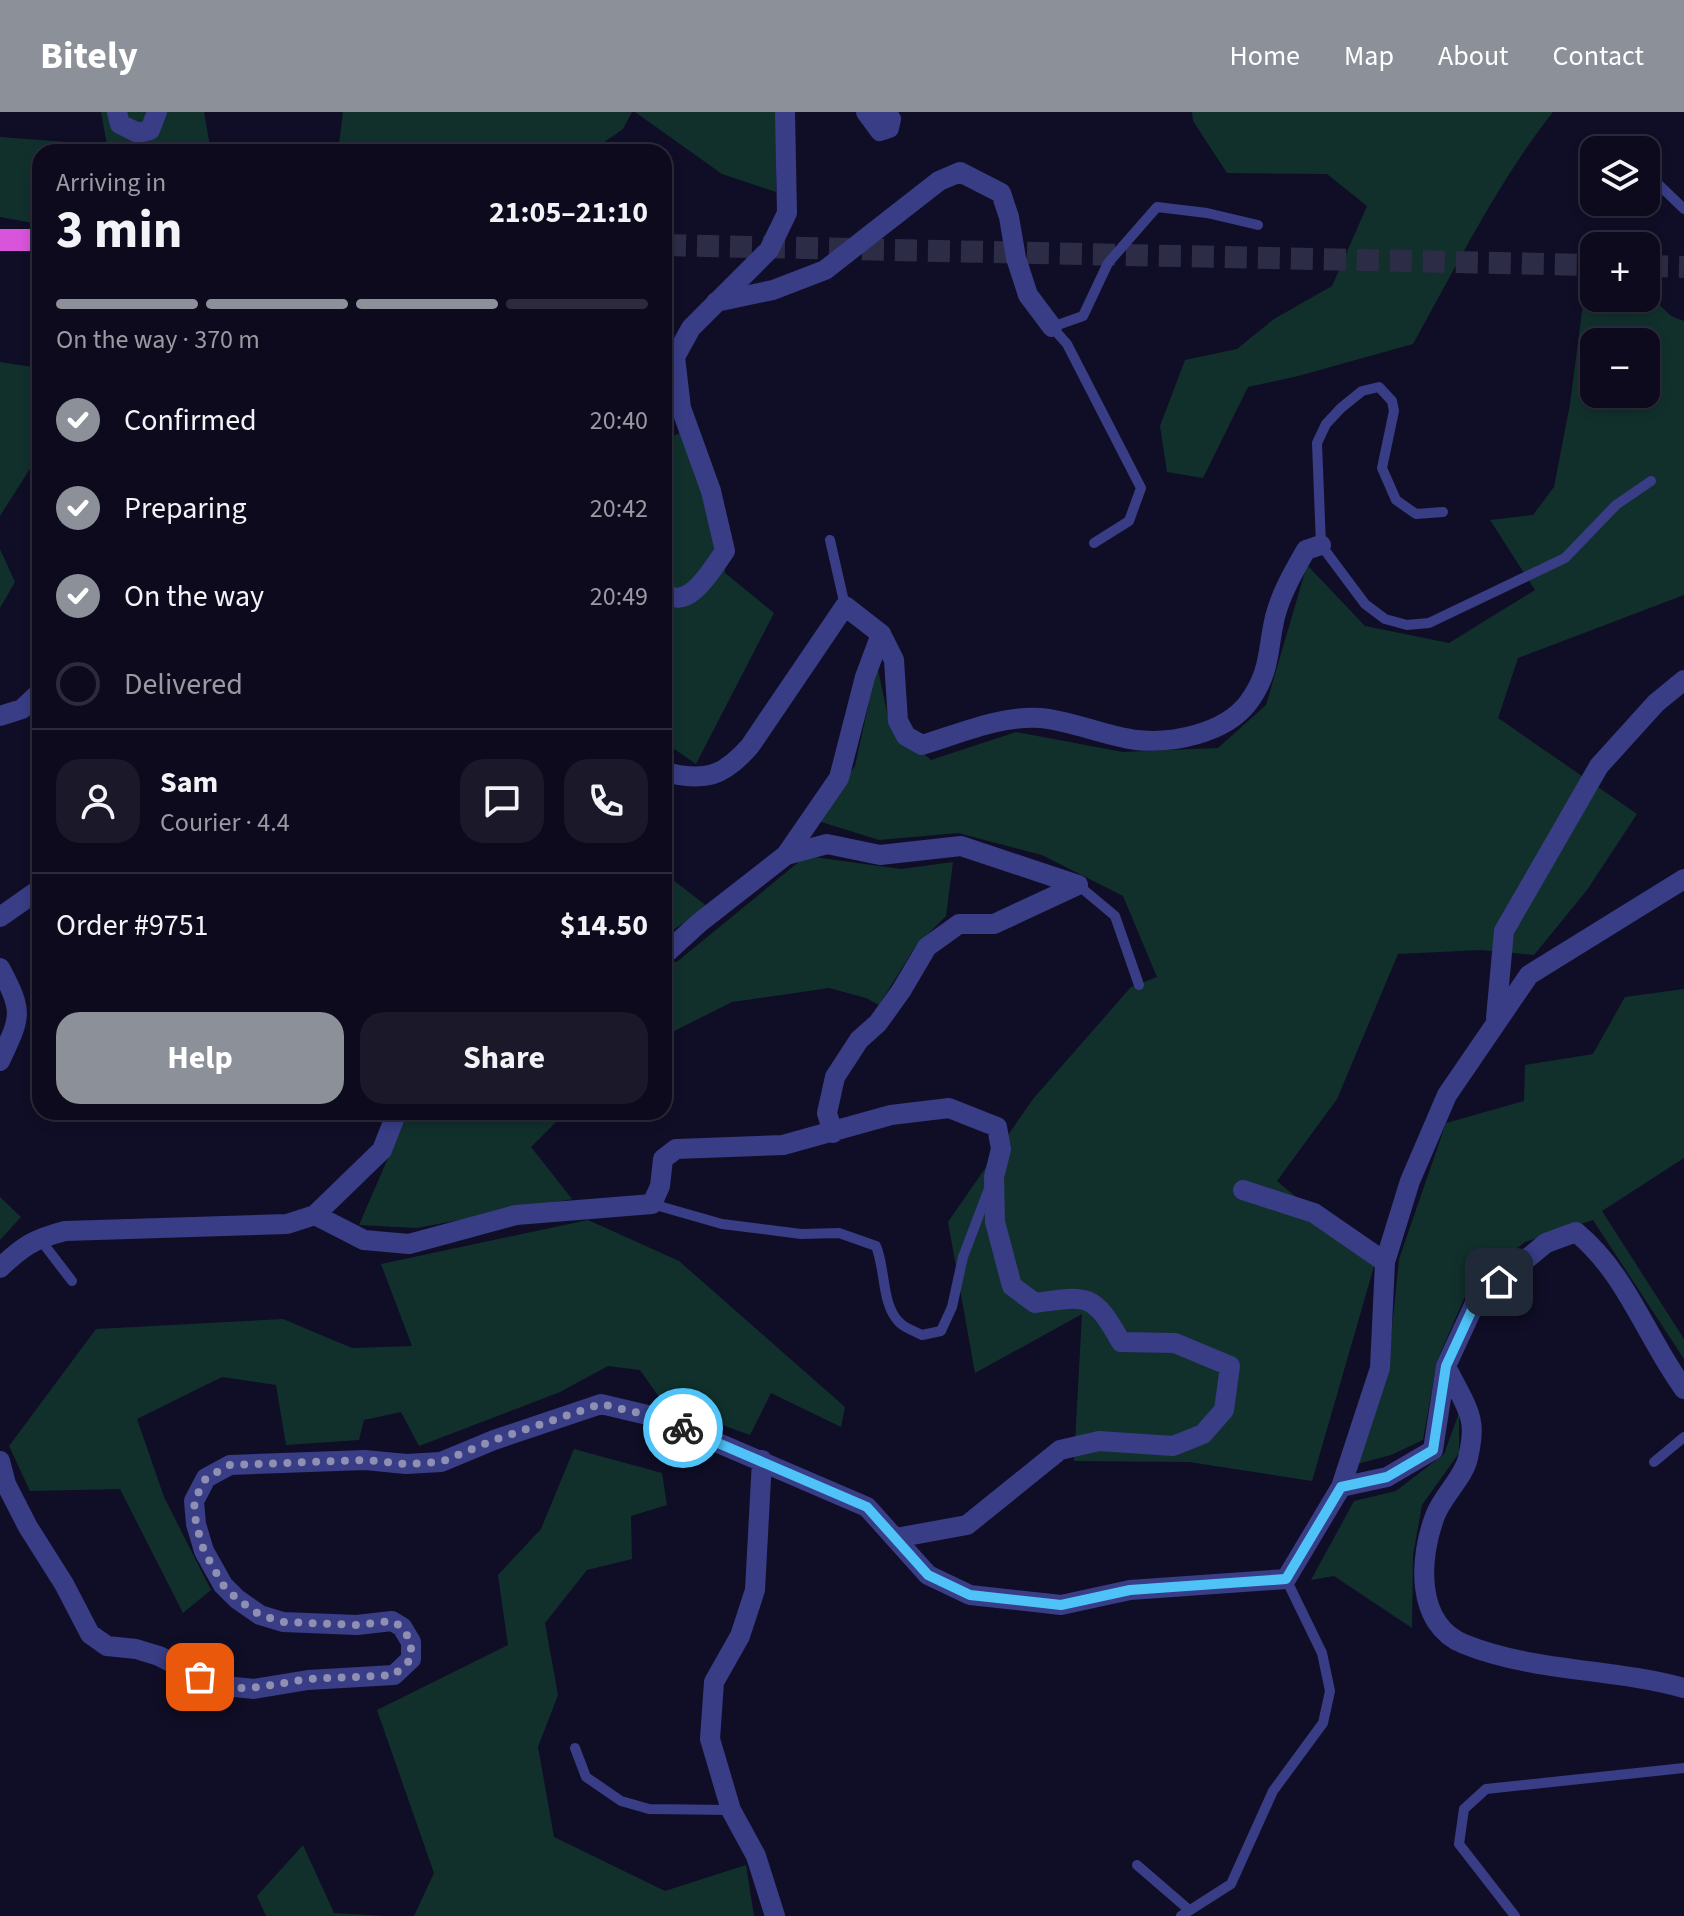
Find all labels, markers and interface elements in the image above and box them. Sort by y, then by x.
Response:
text: Bitely [40,29,138,83]
text: Home [1229,36,1300,76]
text: Map [1344,36,1394,76]
text: About [1438,36,1509,76]
text: Contact [1553,36,1644,76]
map controls [1580,136,1660,408]
button: layers [1580,136,1660,216]
text: Arriving in [56,164,166,201]
text: 21:05–21:10 [489,191,648,234]
text: 3 min [56,194,183,268]
button: + [1580,232,1660,312]
text: On the way · 370 m [56,321,260,358]
button: − [1580,328,1660,408]
icon: check [56,398,100,442]
text: Confirmed [124,399,257,442]
text: 20:40 [590,402,648,439]
icon: check [56,486,100,530]
text: Preparing [124,487,247,530]
text: 20:42 [590,490,648,527]
icon: check [56,574,100,618]
text: On the way [124,575,264,618]
text: 20:49 [590,578,648,615]
text: Delivered [124,663,243,706]
button: person [56,759,140,843]
button: chat [460,759,544,843]
button: phone [564,759,648,843]
text: Sam [160,761,218,804]
text: Courier · 4.4 [160,804,290,841]
text: Order #9751 [56,904,209,947]
text: $14.50 [560,904,648,947]
button: Help [56,1012,344,1104]
button: Share [360,1012,648,1104]
pin [1465,1248,1533,1316]
icon: home [1477,1260,1521,1304]
courier [643,1388,723,1468]
icon: bike [661,1406,705,1450]
pin [166,1643,234,1711]
icon: bag [178,1655,222,1699]

